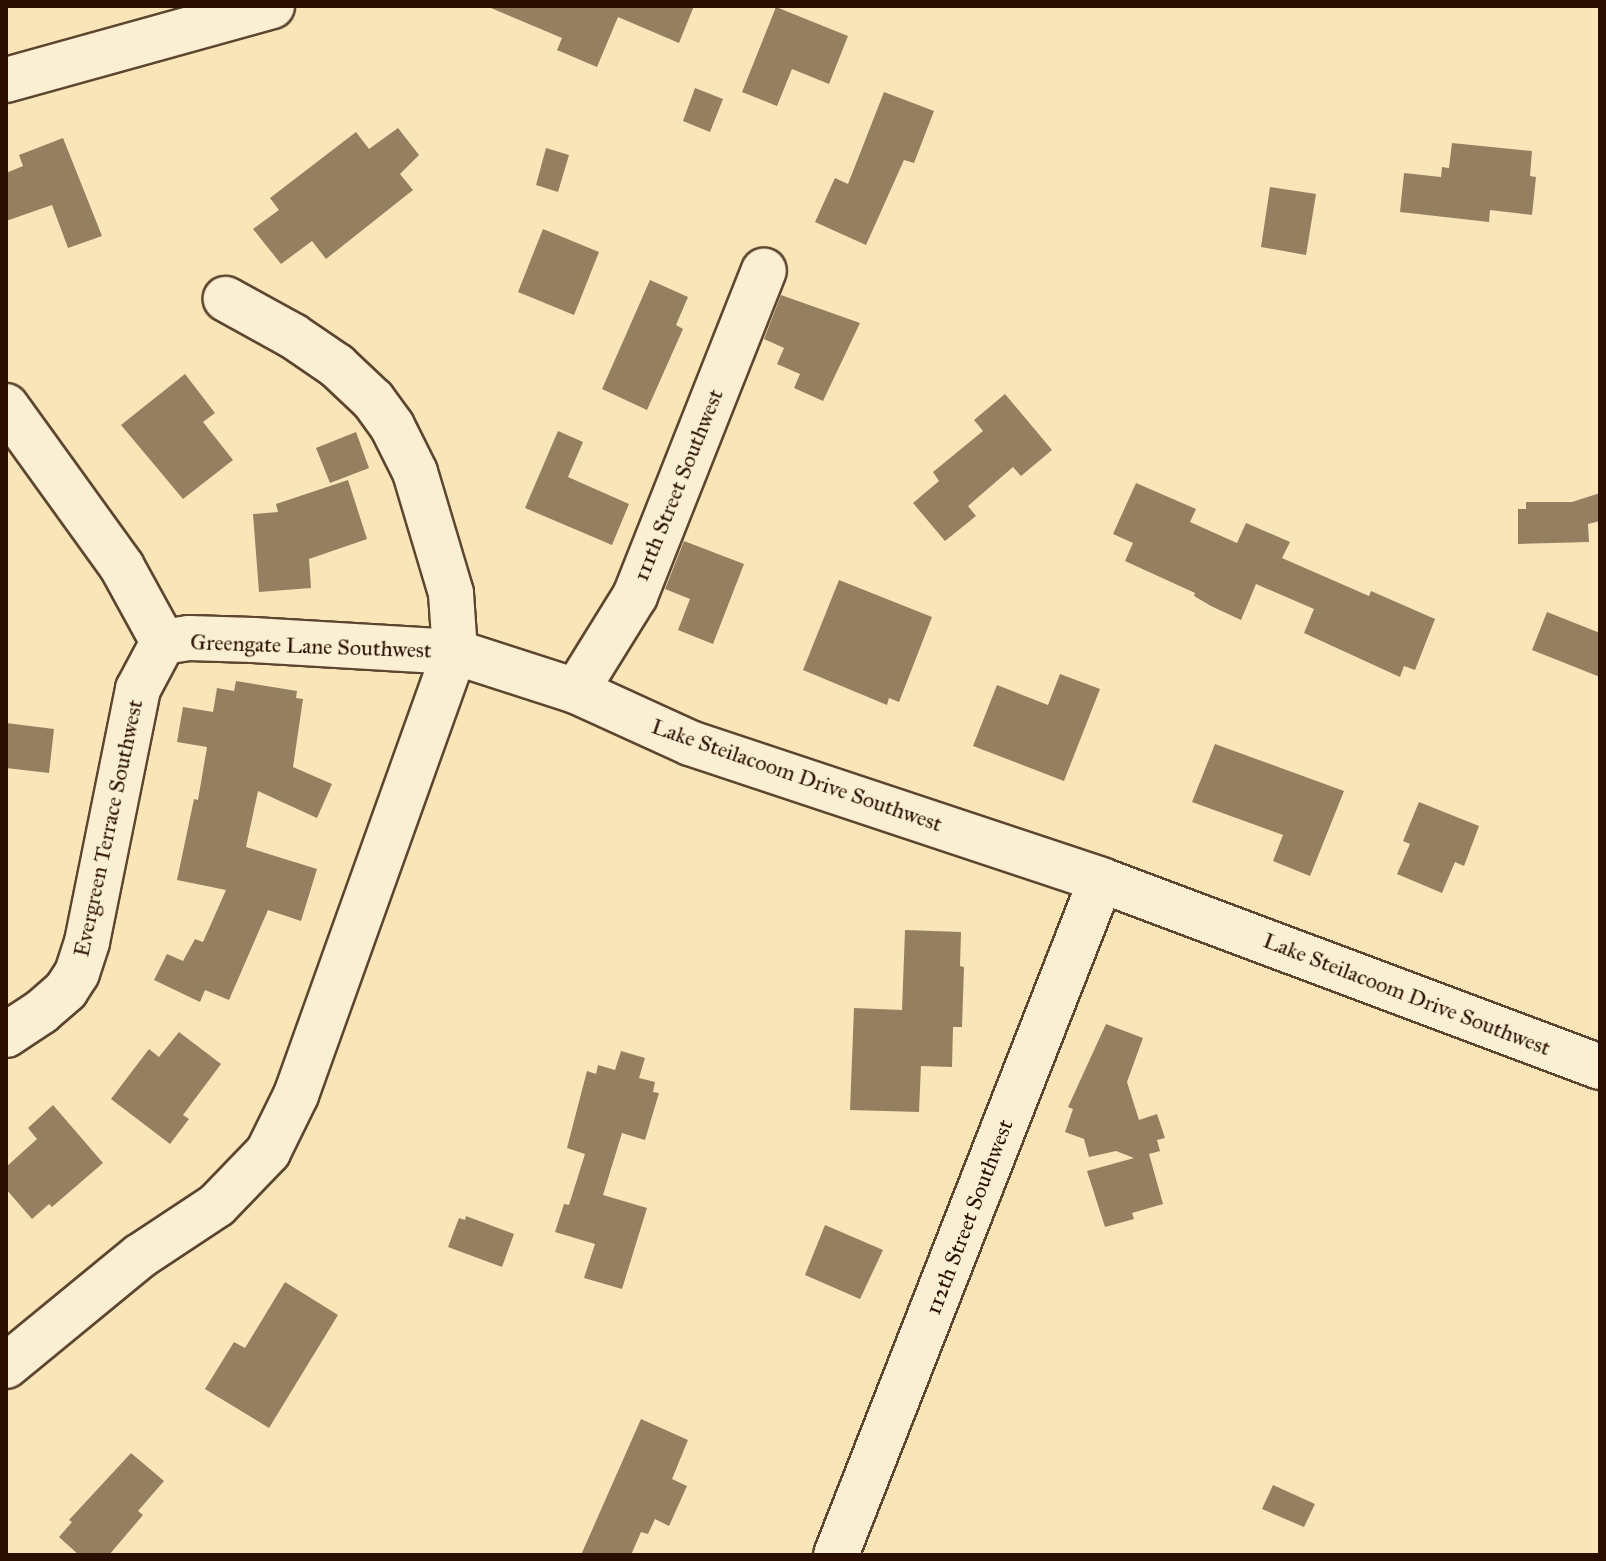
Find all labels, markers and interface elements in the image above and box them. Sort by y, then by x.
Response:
street label: 111th Street Southwest [627,385,729,585]
street label: Greengate Lane Southwest [190,629,432,663]
street label: Evergreen Terrace Southwest [68,697,148,959]
street label: Lake Steilacoom Drive Southwest [648,713,946,837]
street label: Lake Steilacoom Drive Southwest [1260,927,1554,1061]
street label: 112th Street Southwest [920,1116,1018,1318]

